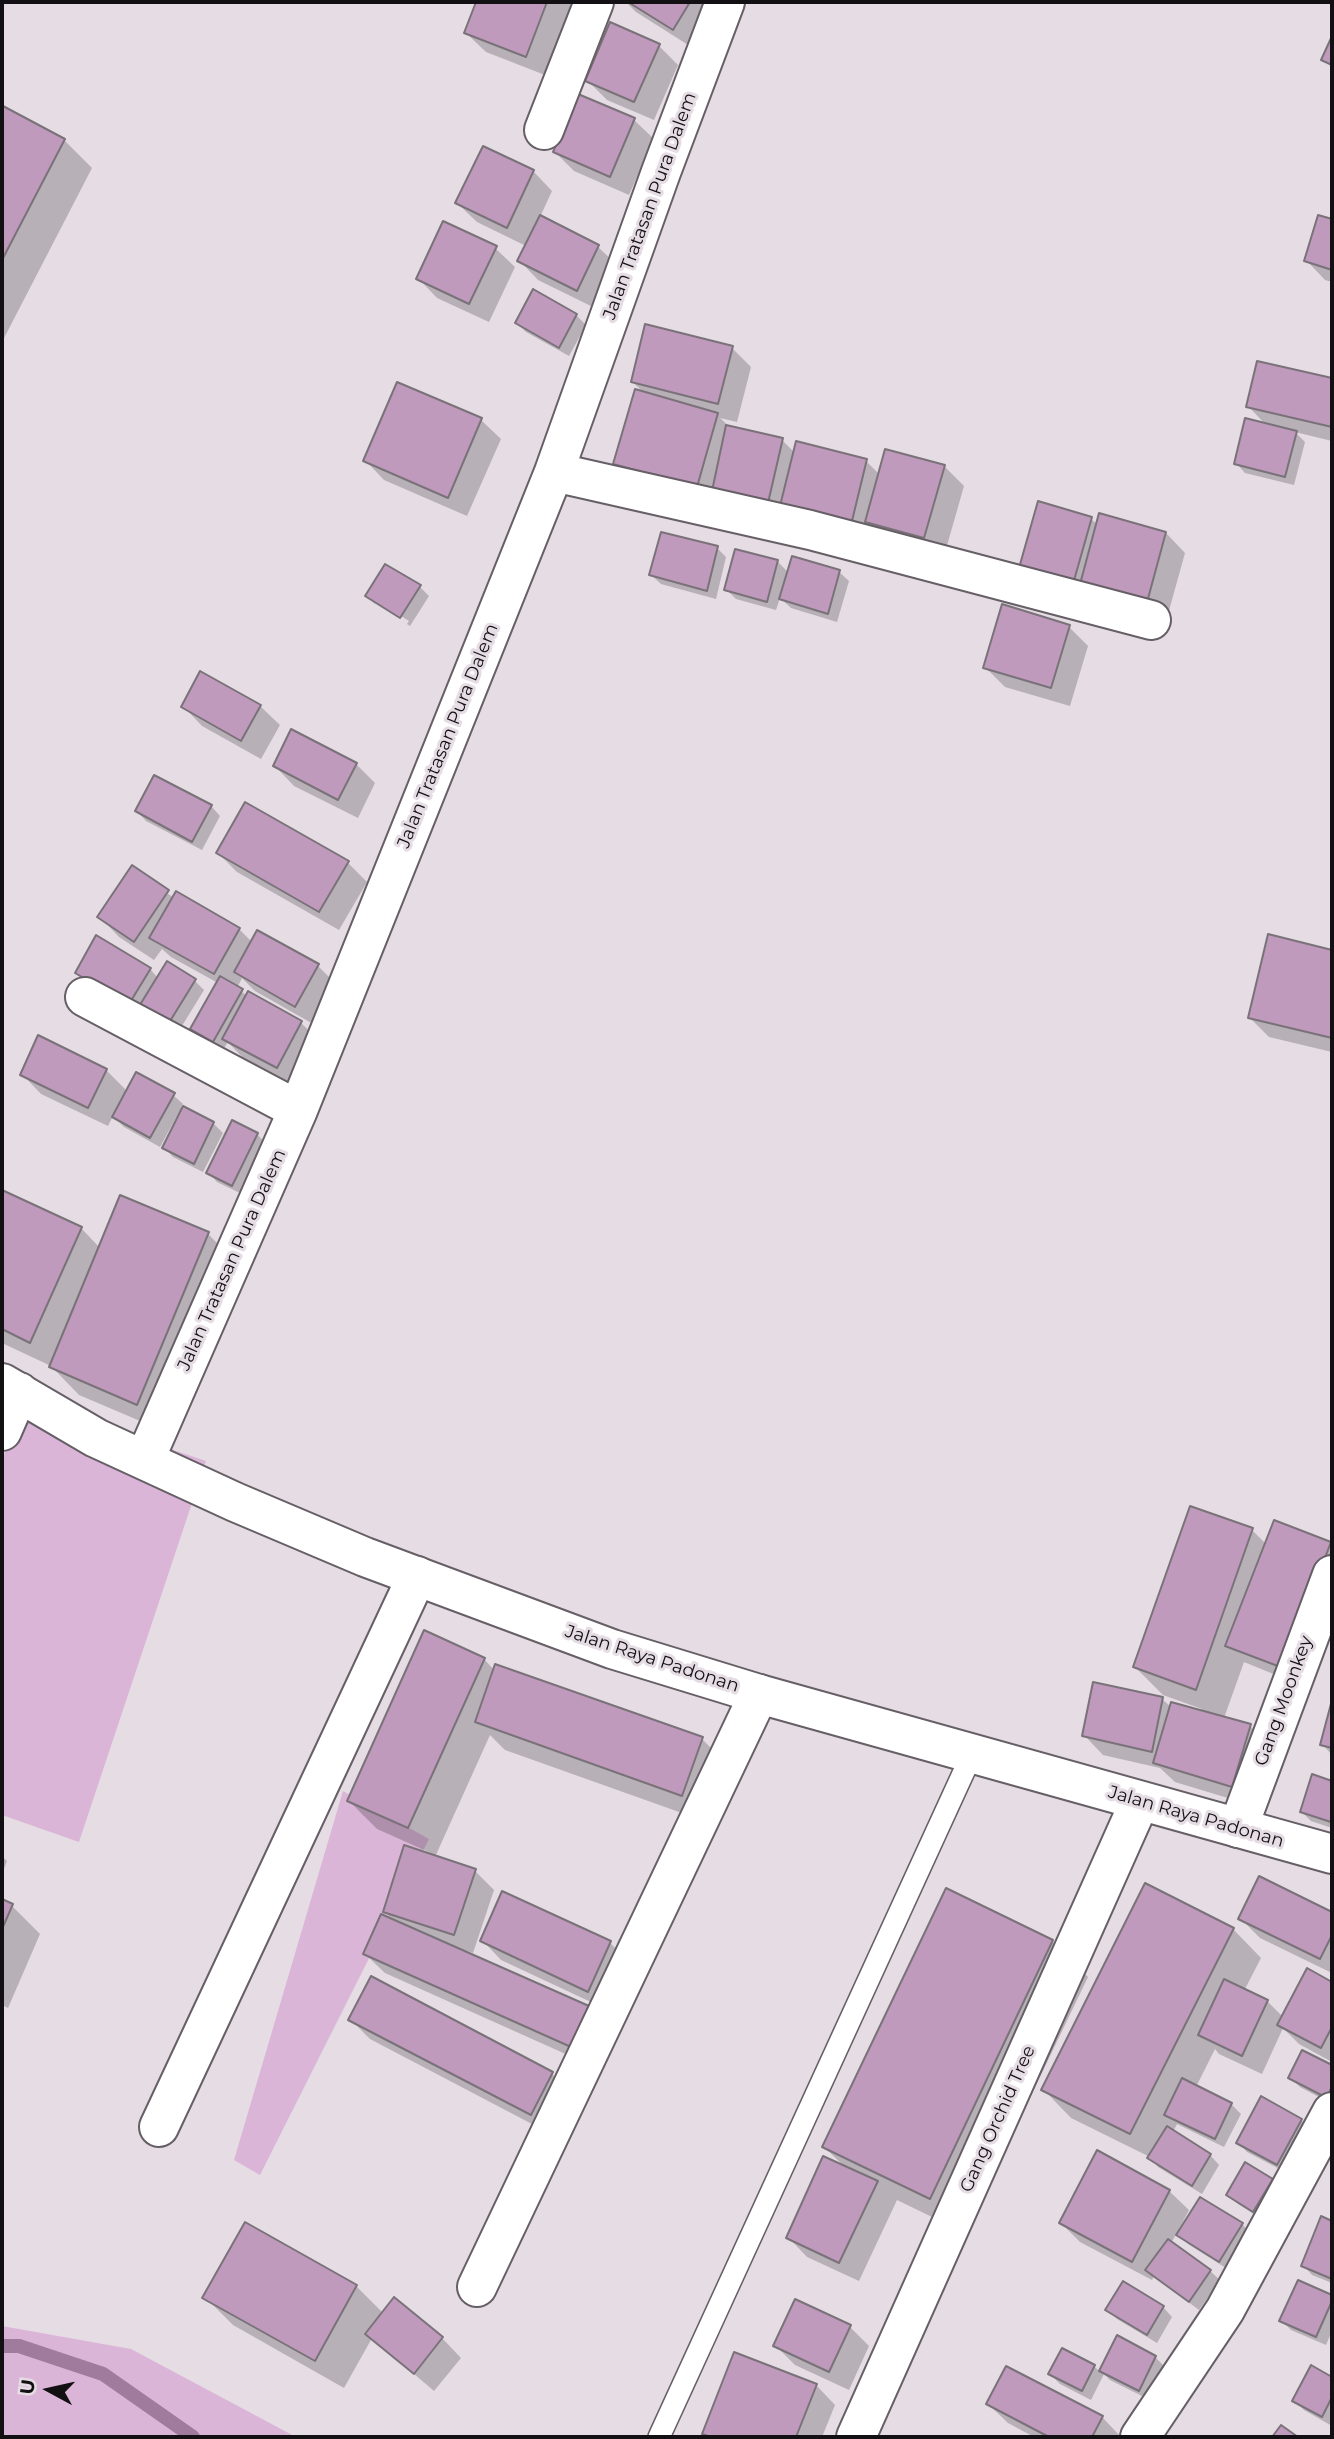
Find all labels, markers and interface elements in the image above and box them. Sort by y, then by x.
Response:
street label: Jalan Tratasan Pura Dalem [599,89,701,323]
street label: Jalan Tratasan Pura Dalem [393,621,503,851]
street label: Jalan Tratasan Pura Dalem [173,1146,291,1374]
street label: Jalan Raya Padonan [562,1621,742,1697]
street label: Gang Moonkey [1250,1633,1318,1769]
street label: Jalan Raya Padonan [1106,1782,1286,1852]
street label: Gang Orchid Tree [956,2042,1040,2196]
north arrow [14,2355,84,2425]
text: U [15,2378,40,2396]

